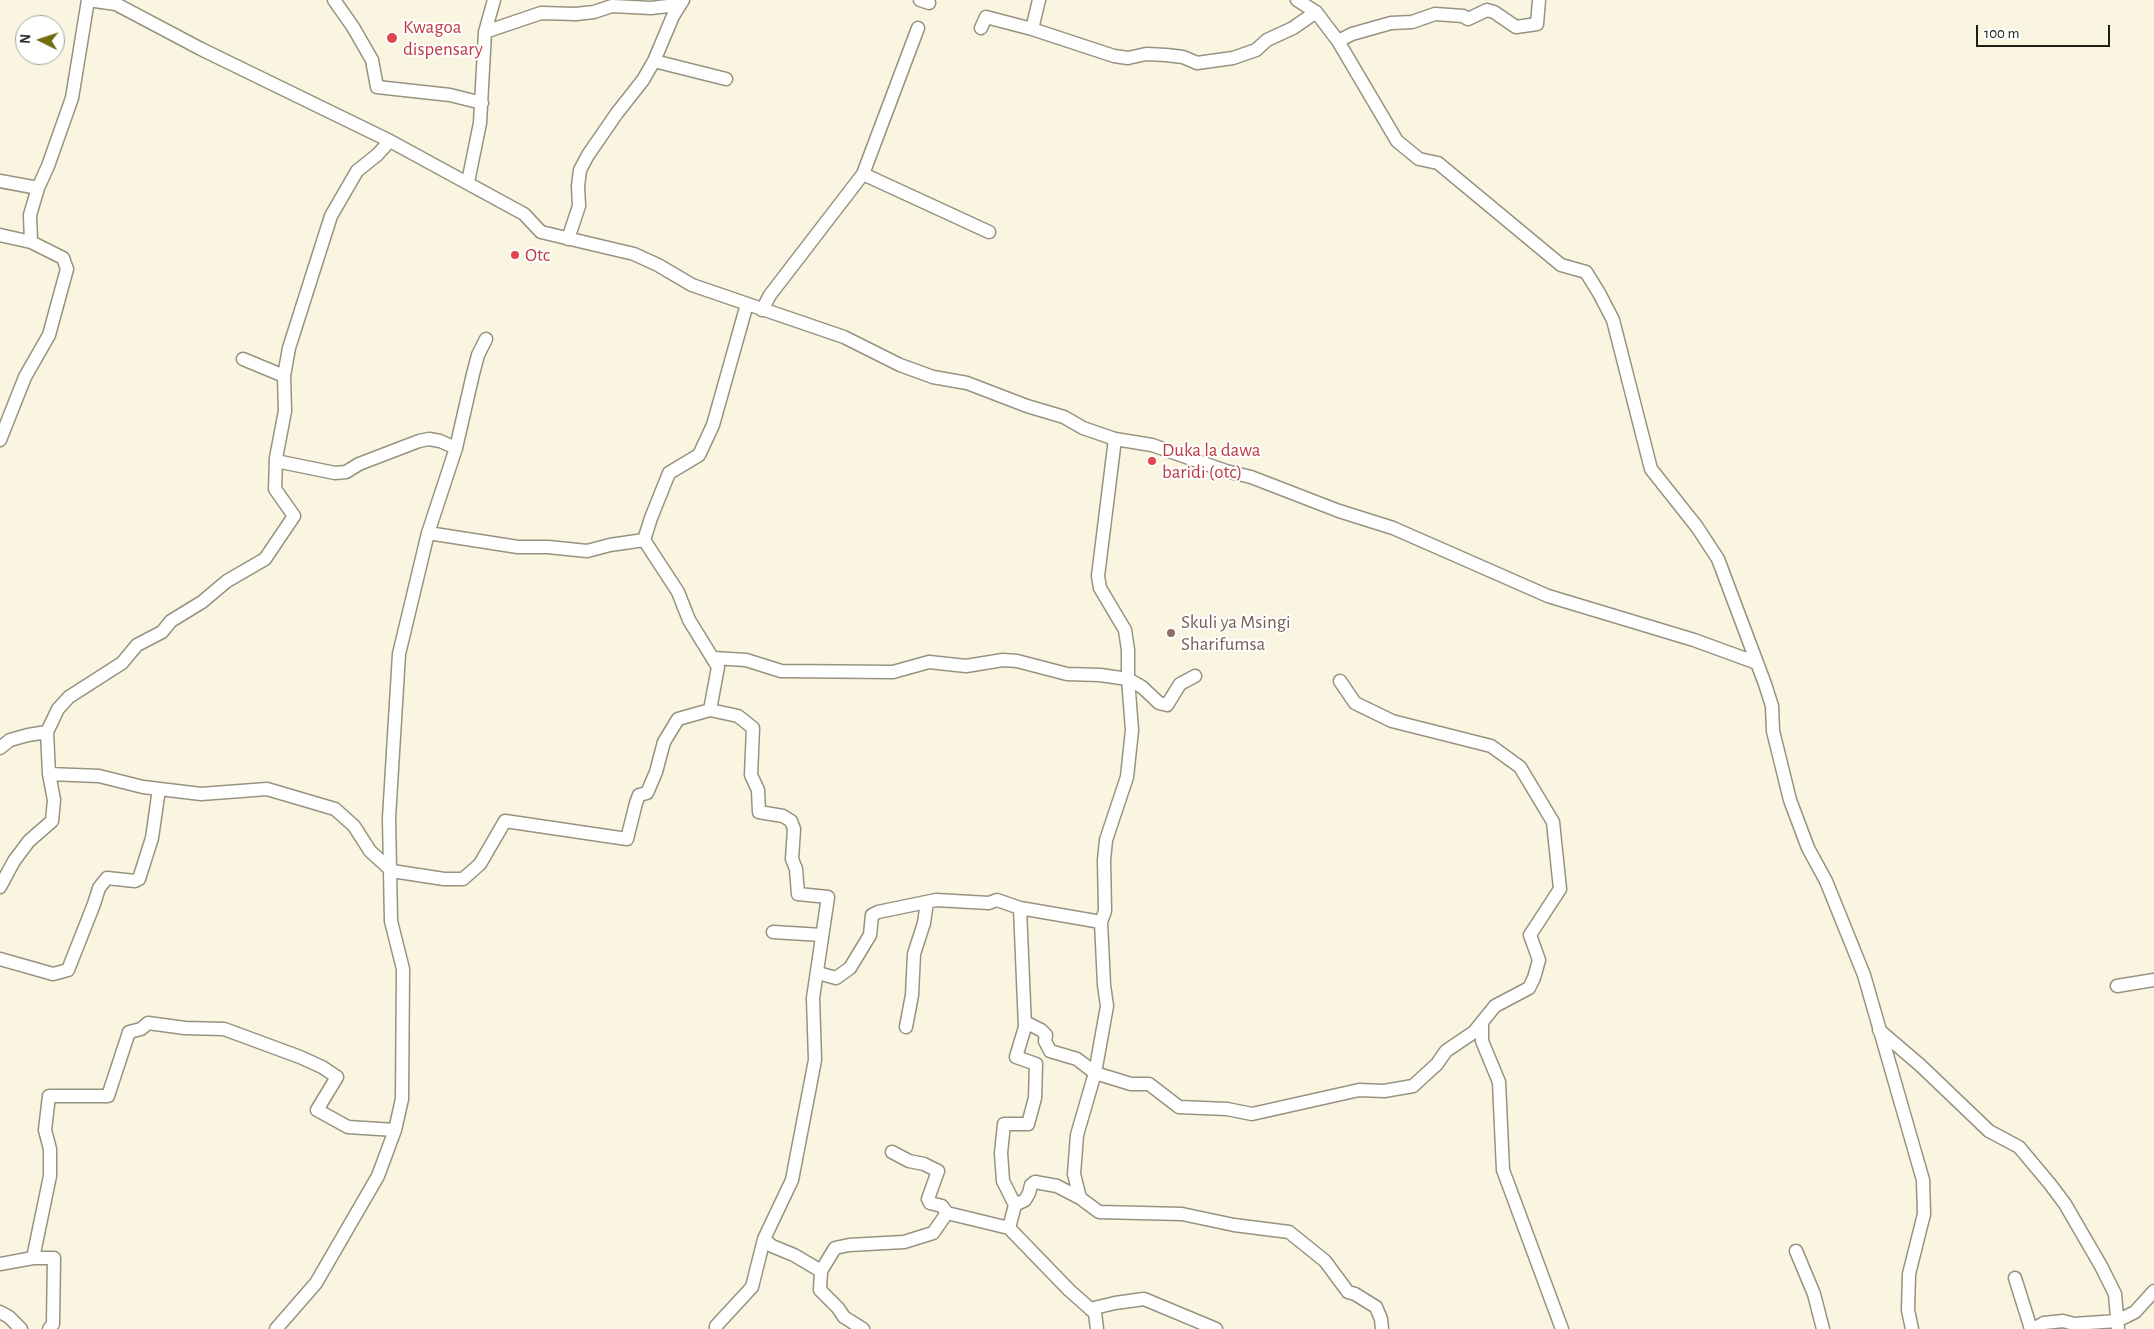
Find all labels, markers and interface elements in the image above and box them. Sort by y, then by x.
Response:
north arrow [15,15,65,65]
scale bar [1979,15,2113,47]
place label: Kwagoa dispensary [403,16,483,60]
text: 100 m [1984,26,2019,41]
marker: Kwagoa dispensary [385,31,399,45]
text: N [19,34,33,44]
place label: Otc [525,244,550,266]
marker: Otc [509,249,521,261]
place label: Duka la dawa baridi (otc) [1162,439,1260,483]
marker: Duka la dawa baridi (otc) [1146,455,1158,467]
place label: Skuli ya Msingi Sharifumsa [1181,611,1291,655]
marker: Skuli ya Msingi Sharifumsa [1165,627,1177,639]

